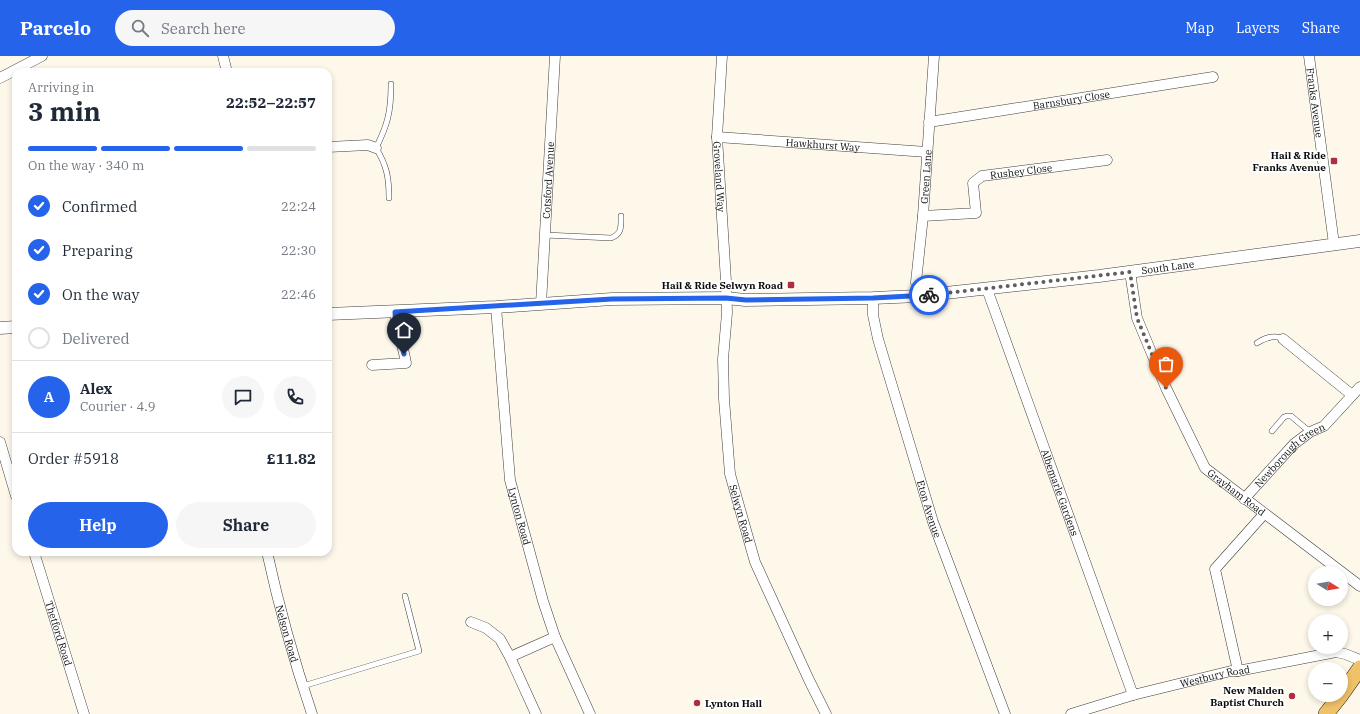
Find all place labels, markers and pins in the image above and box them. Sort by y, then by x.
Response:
place label: Hail & Ride Franks Avenue [1252,149,1326,174]
marker: Hail & Ride Franks Avenue [1329,156,1339,166]
place label: Hail & Ride Selwyn Road [662,279,784,292]
marker: Hail & Ride Selwyn Road [786,280,796,290]
pin [387,313,421,354]
pin [1149,347,1183,388]
place label: New Malden Baptist Church [1210,684,1284,709]
marker: New Malden Baptist Church [1287,691,1297,701]
place label: Lynton Hall [705,697,762,710]
marker: Lynton Hall [692,698,702,708]

